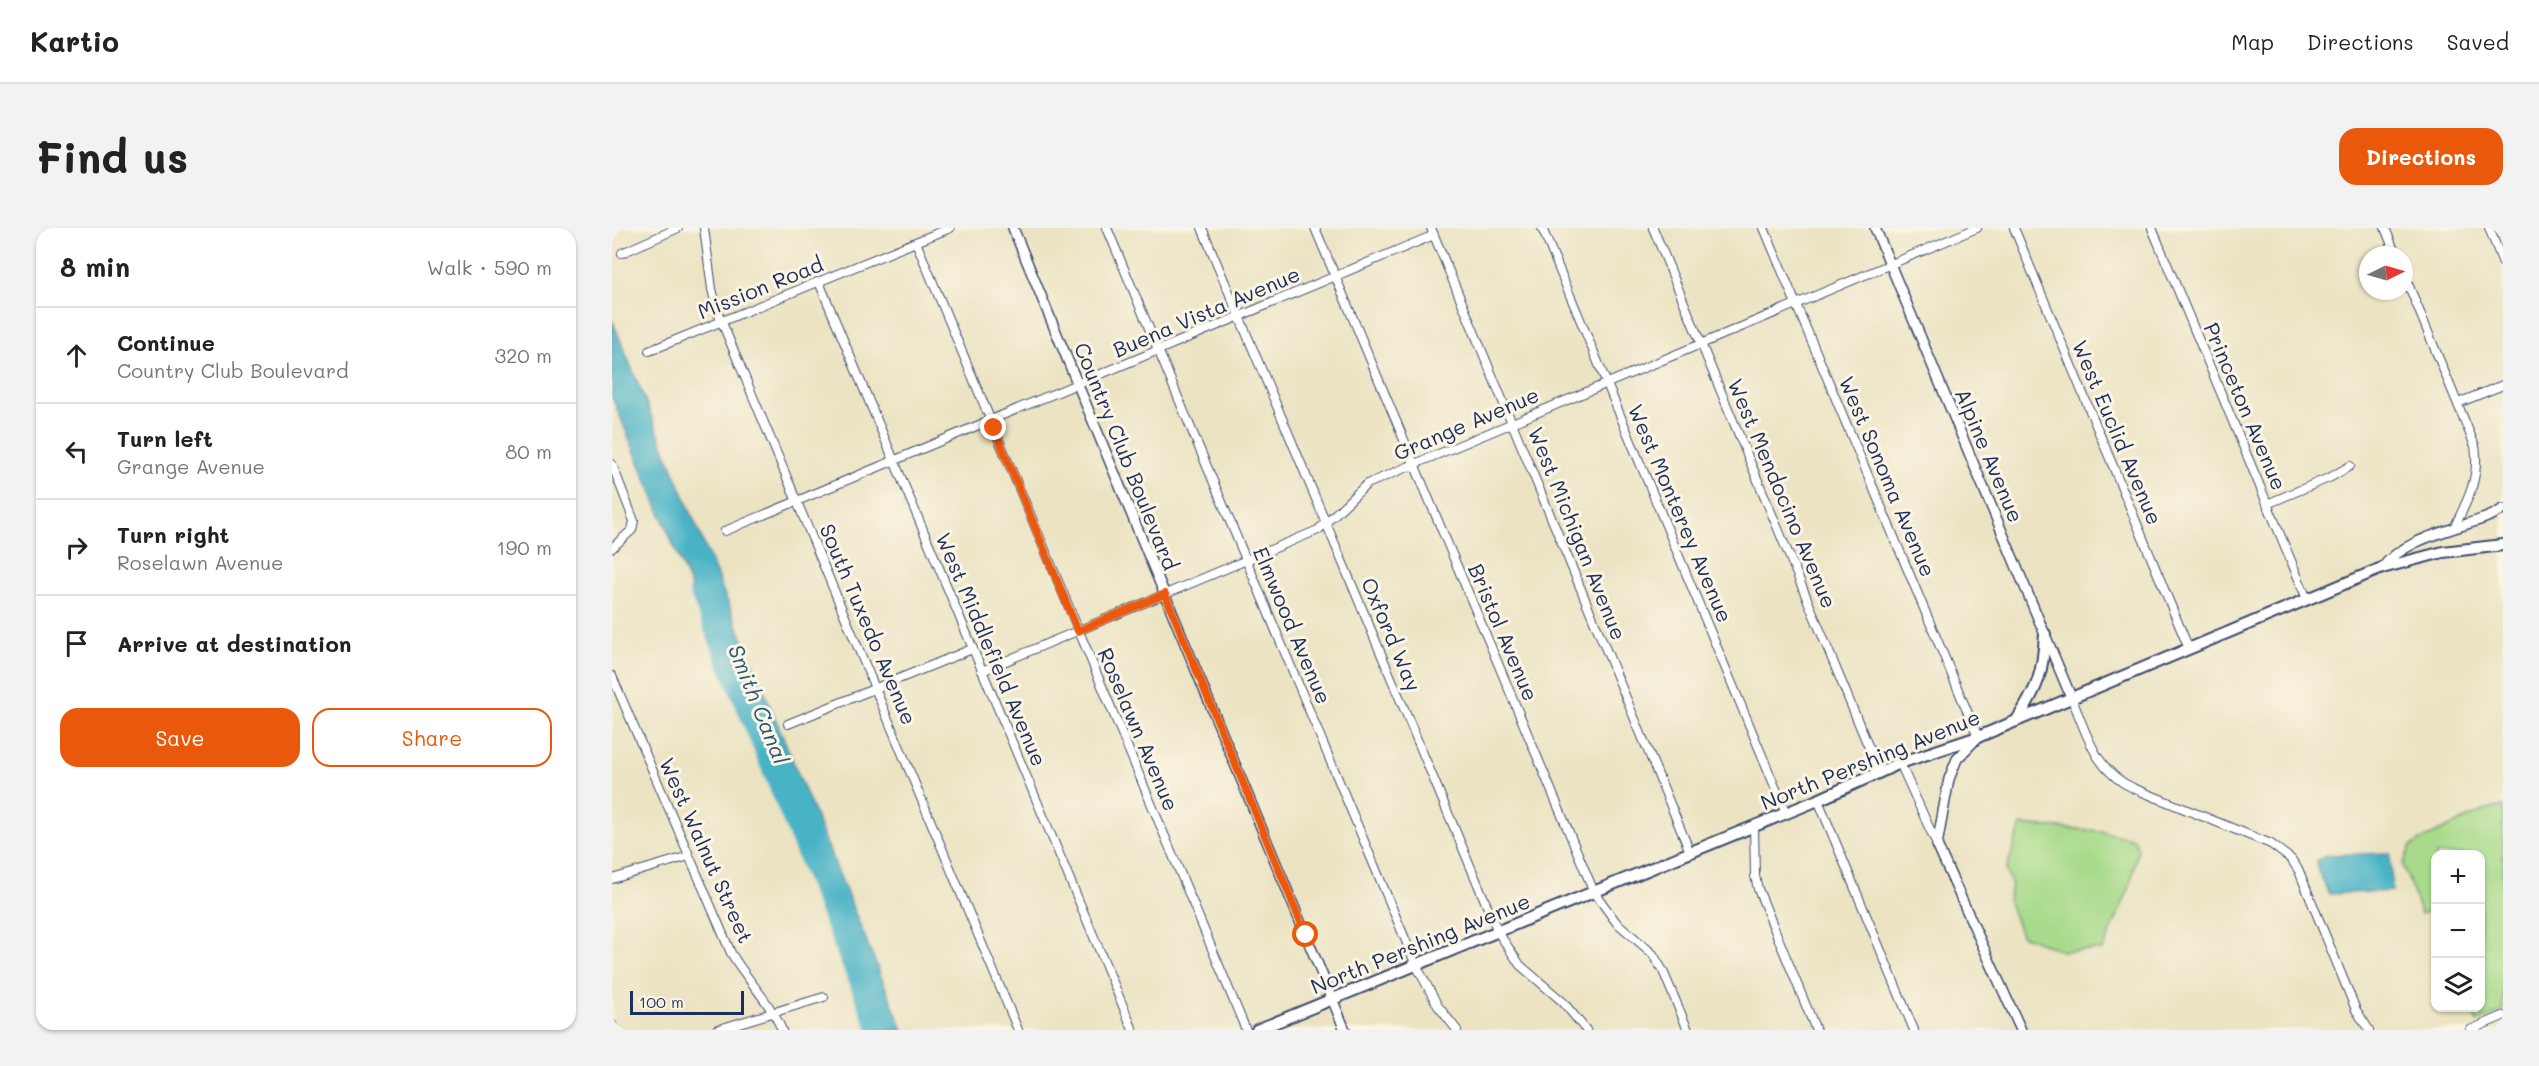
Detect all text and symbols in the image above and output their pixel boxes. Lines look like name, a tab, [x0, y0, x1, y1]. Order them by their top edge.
text: Kartio	[30, 23, 119, 59]
text: Map	[2231, 28, 2274, 55]
text: Directions	[2307, 28, 2414, 55]
text: Saved	[2447, 28, 2509, 55]
button: Directions	[2339, 128, 2503, 185]
text: Find us	[36, 129, 188, 184]
north arrow	[2359, 246, 2413, 300]
text: 8 min	[60, 250, 130, 284]
street label: Mission Road	[693, 250, 827, 324]
text: Walk · 590 m	[427, 254, 552, 280]
street label: Buena Vista Avenue	[1108, 259, 1304, 363]
street label: Princeton Avenue	[2199, 318, 2293, 494]
text: Continue	[117, 328, 215, 357]
street label: West Euclid Avenue	[2067, 336, 2169, 528]
street label: Country Club Boulevard	[1069, 338, 1185, 574]
icon: ahead	[60, 339, 93, 372]
text: 320 m	[494, 342, 552, 368]
text: Country Club Boulevard	[117, 357, 349, 383]
street label: West Sonoma Avenue	[1834, 372, 1942, 580]
street label: West Mendocino Avenue	[1722, 374, 1844, 612]
street label: Grange Avenue	[1389, 380, 1543, 466]
street label: Alpine Avenue	[1950, 384, 2030, 526]
street label: West Monterey Avenue	[1623, 400, 1739, 626]
route end	[980, 414, 1006, 440]
street label: West Michigan Avenue	[1523, 422, 1633, 644]
text: Turn left	[117, 424, 213, 453]
icon: left	[60, 435, 93, 468]
text: 80 m	[505, 438, 552, 464]
text: Grange Avenue	[117, 453, 265, 479]
street label: South Tuxedo Avenue	[814, 519, 924, 729]
text: Turn right	[117, 520, 229, 549]
street label: West Middlefield Avenue	[930, 528, 1054, 770]
icon: right	[60, 531, 93, 564]
text: 190 m	[497, 534, 552, 560]
street label: Elmwood Avenue	[1248, 542, 1338, 708]
text: Roselawn Avenue	[117, 549, 283, 575]
street label: Bristol Avenue	[1463, 559, 1545, 705]
street label: Oxford Way	[1356, 573, 1428, 695]
icon: arrive	[60, 627, 93, 660]
text: Arrive at destination	[117, 629, 352, 658]
water label: Smith Canal	[722, 640, 796, 769]
street label: Roselawn Avenue	[1092, 643, 1186, 815]
street label: North Pershing Avenue	[1756, 703, 1984, 815]
button: Save	[60, 708, 300, 767]
button: Share	[312, 708, 552, 767]
street label: West Walnut Street	[654, 753, 760, 947]
map controls	[2431, 850, 2485, 1012]
button: +	[2431, 850, 2485, 904]
street label: North Pershing Avenue	[1306, 887, 1534, 999]
button: −	[2431, 904, 2485, 958]
route start	[1292, 921, 1318, 947]
button: layers	[2431, 958, 2485, 1012]
scale bar	[630, 988, 744, 1016]
text: 100 m	[639, 991, 684, 1012]

